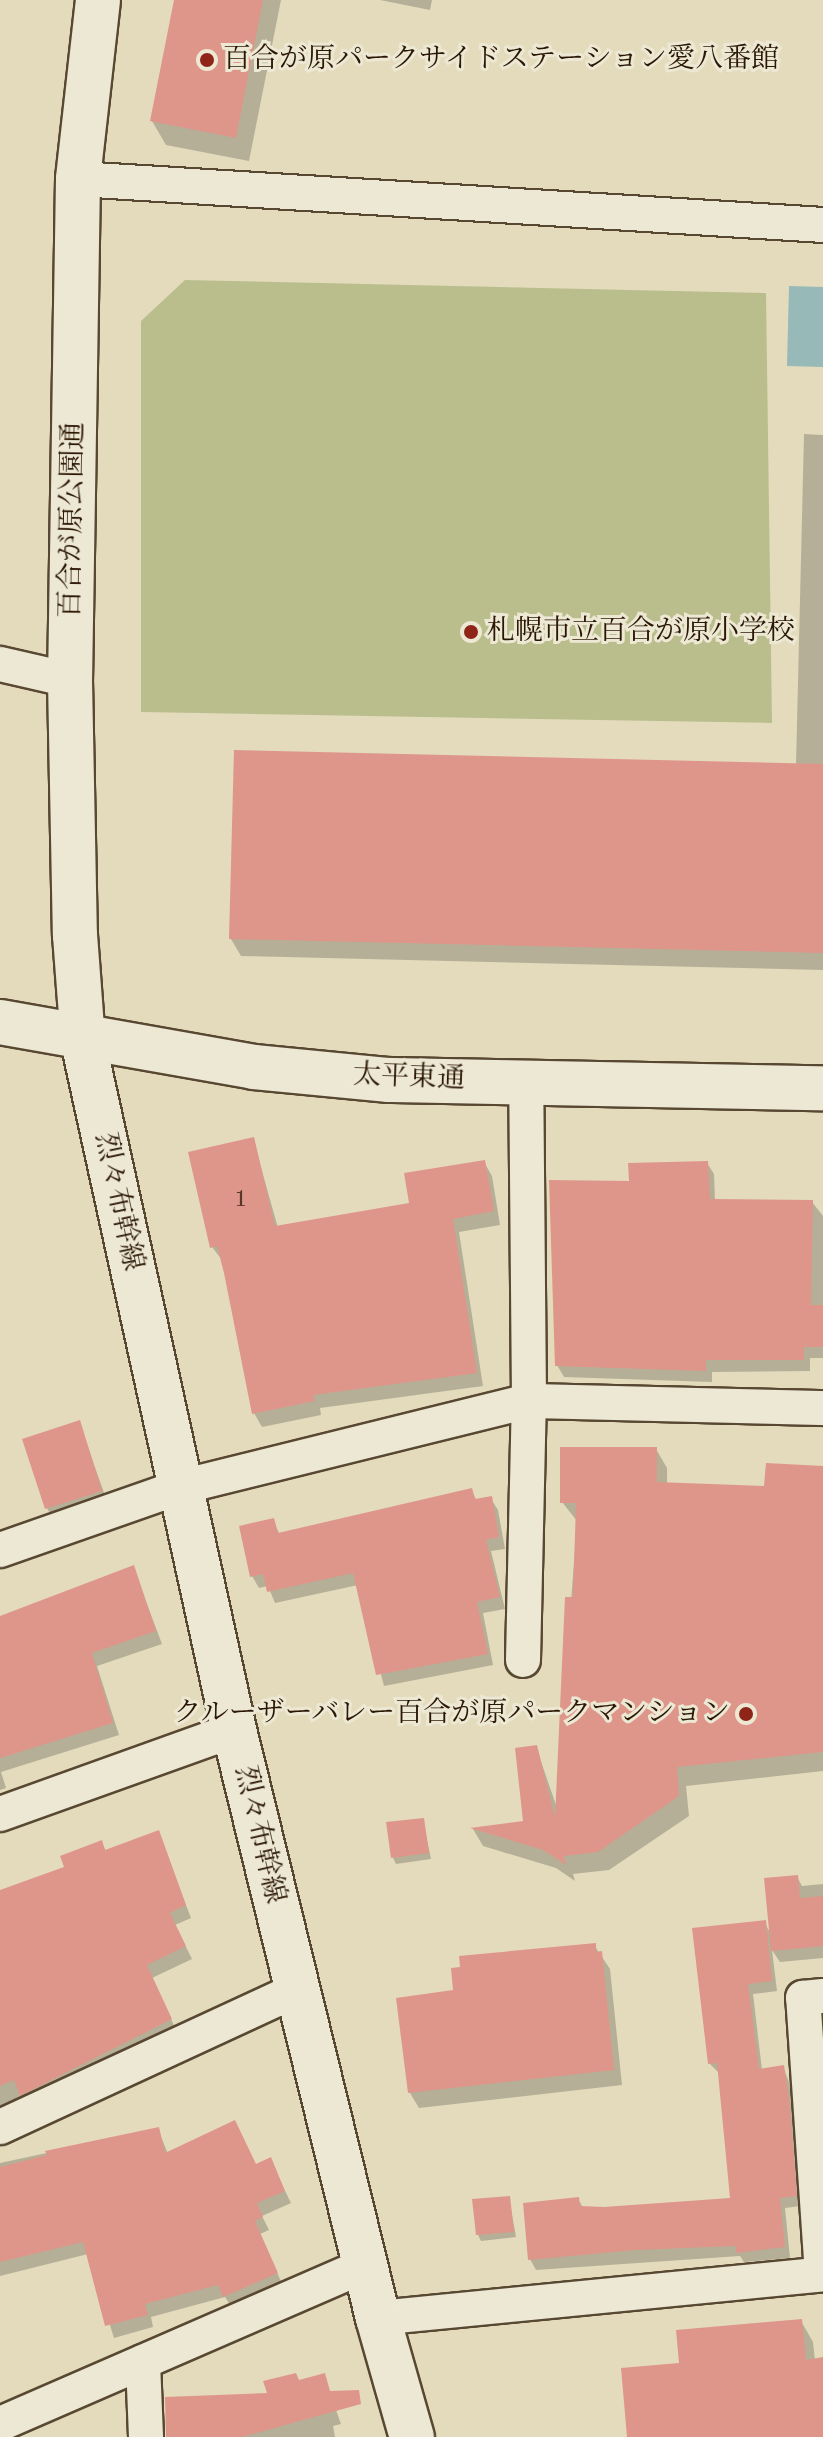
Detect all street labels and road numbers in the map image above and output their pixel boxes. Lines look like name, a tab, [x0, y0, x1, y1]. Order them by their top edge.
street label: 百合が原公園通	[54, 422, 92, 618]
street label: 太平東通	[352, 1059, 466, 1097]
street label: 烈々布幹線	[87, 1130, 149, 1274]
street label: 烈々布幹線	[227, 1763, 291, 1907]

